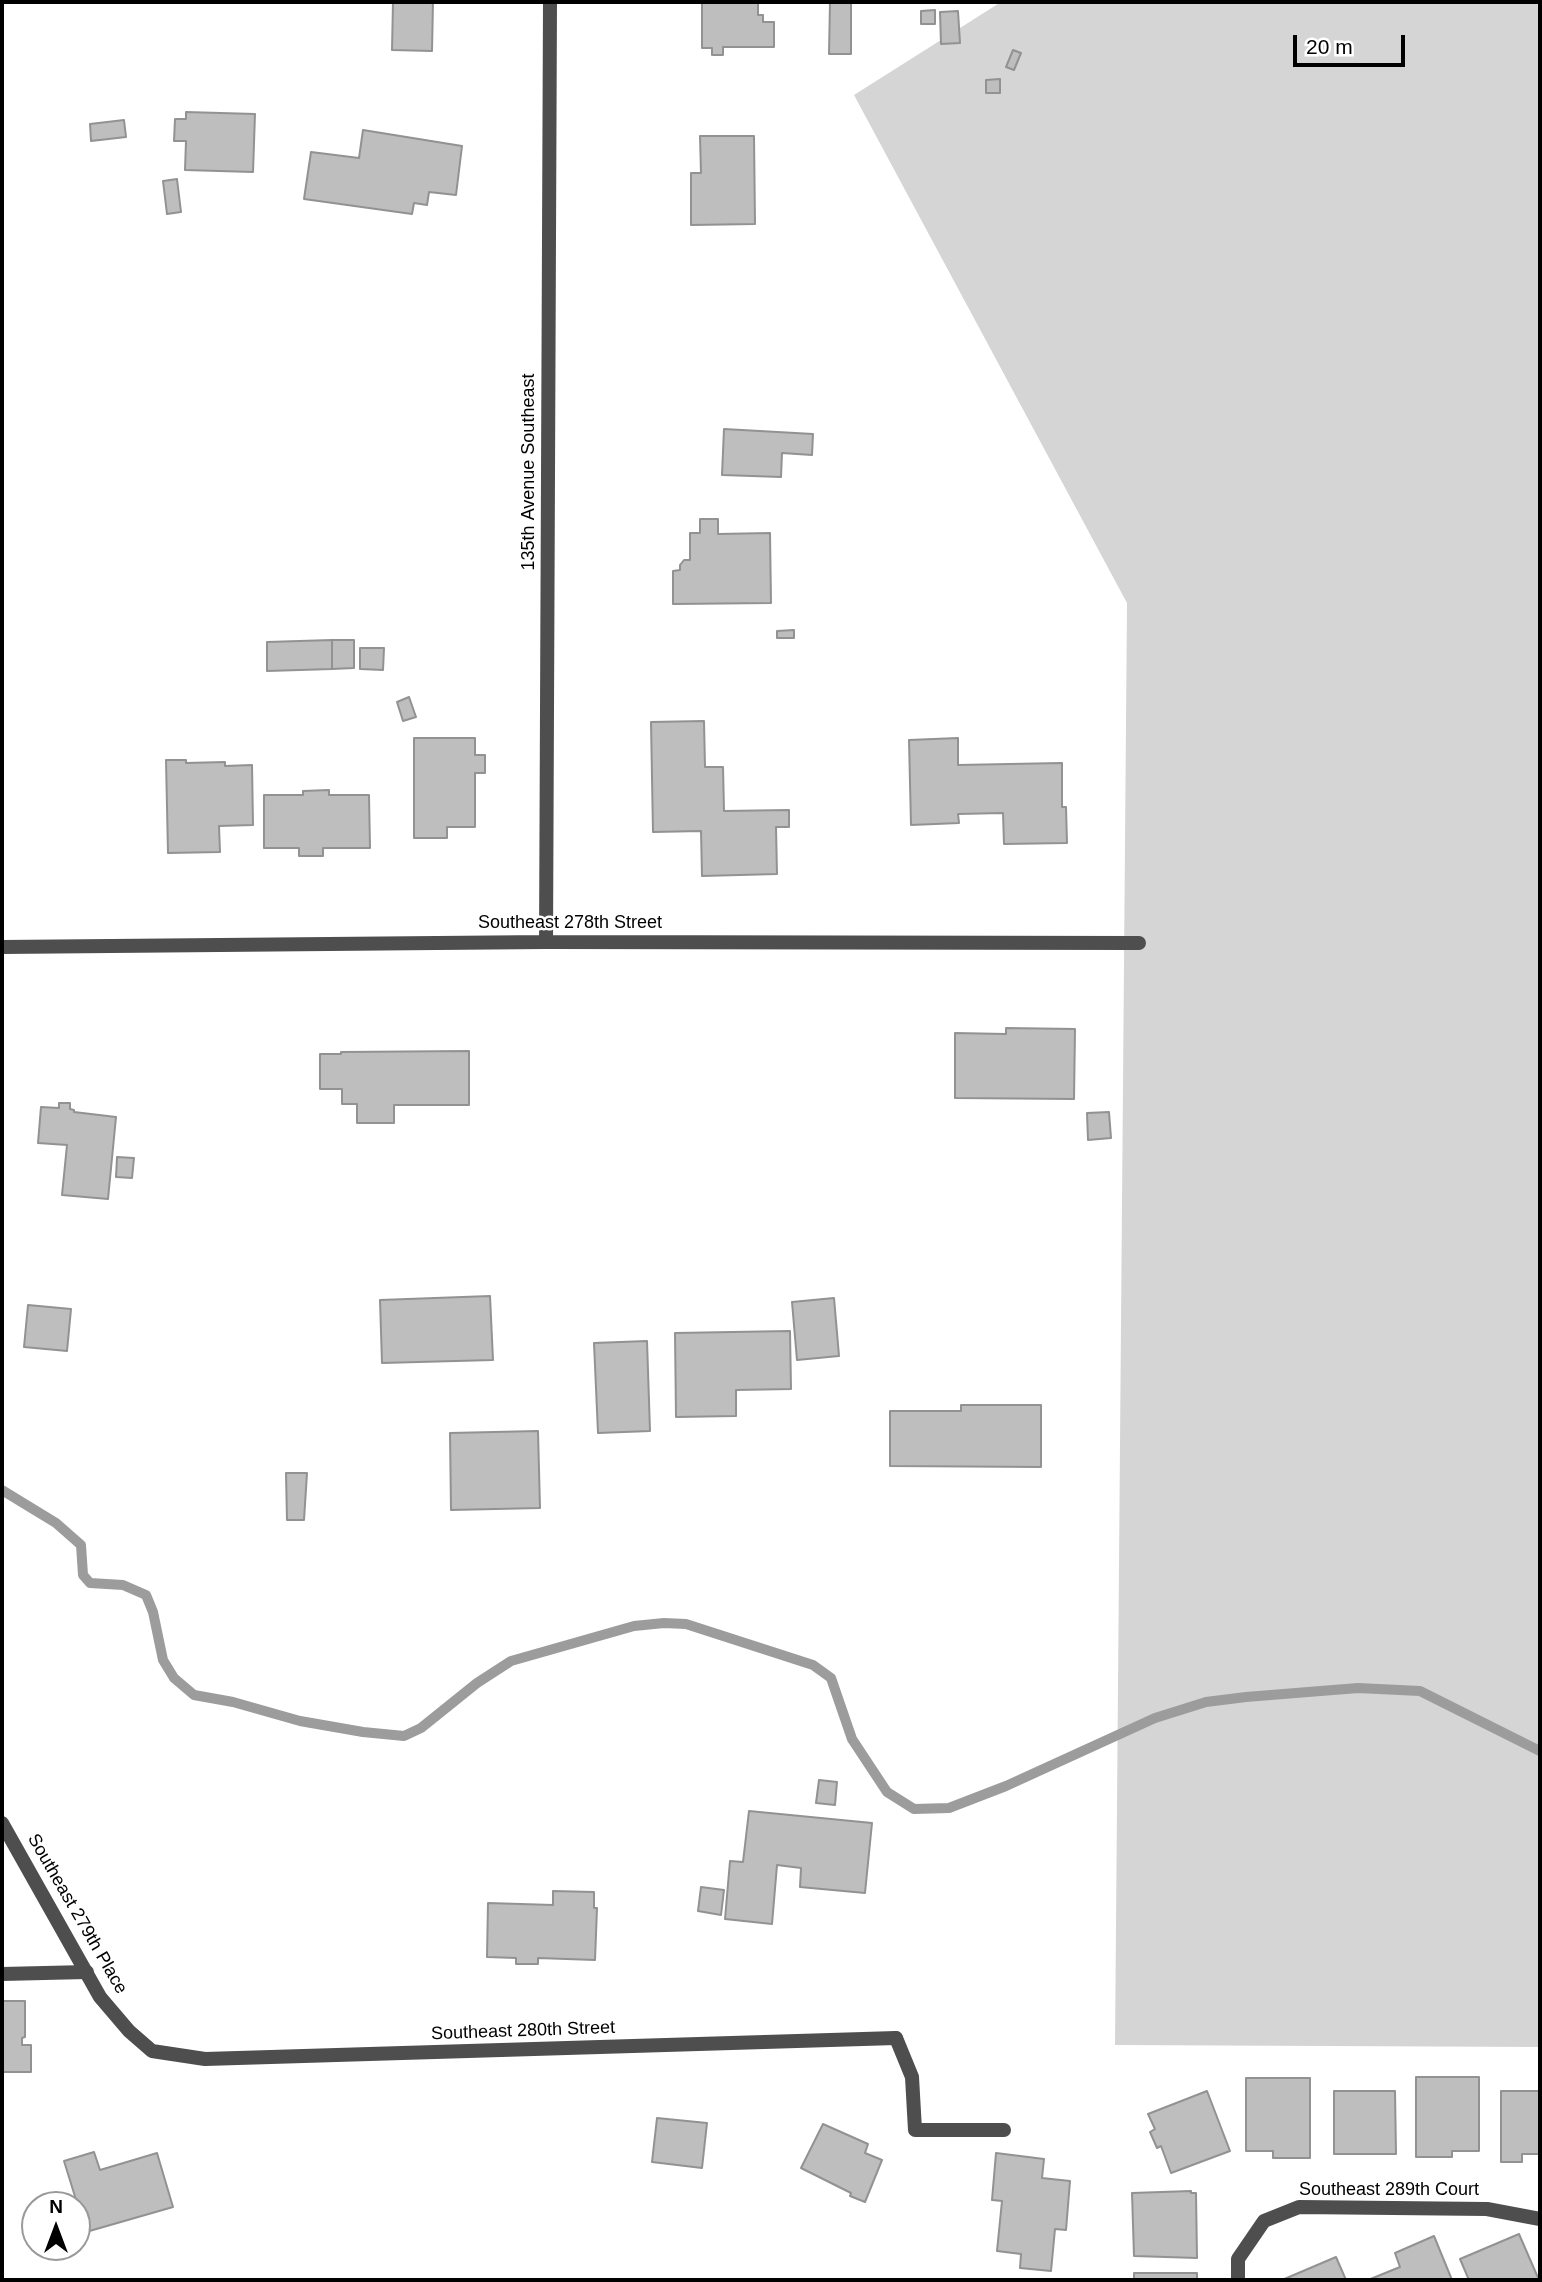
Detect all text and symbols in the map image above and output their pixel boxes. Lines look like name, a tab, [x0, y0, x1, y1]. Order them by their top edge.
scale bar	[1297, 21, 1409, 65]
text: 20 m	[1306, 35, 1353, 58]
street label: 135th Avenue Southeast	[518, 374, 540, 570]
street label: Southeast 278th Street	[478, 912, 662, 934]
street label: Southeast 279th Place	[22, 1830, 132, 1998]
street label: Southeast 280th Street	[431, 2017, 615, 2045]
street label: Southeast 289th Court	[1299, 2179, 1479, 2201]
north arrow	[21, 2191, 91, 2261]
text: N	[49, 2196, 63, 2217]

